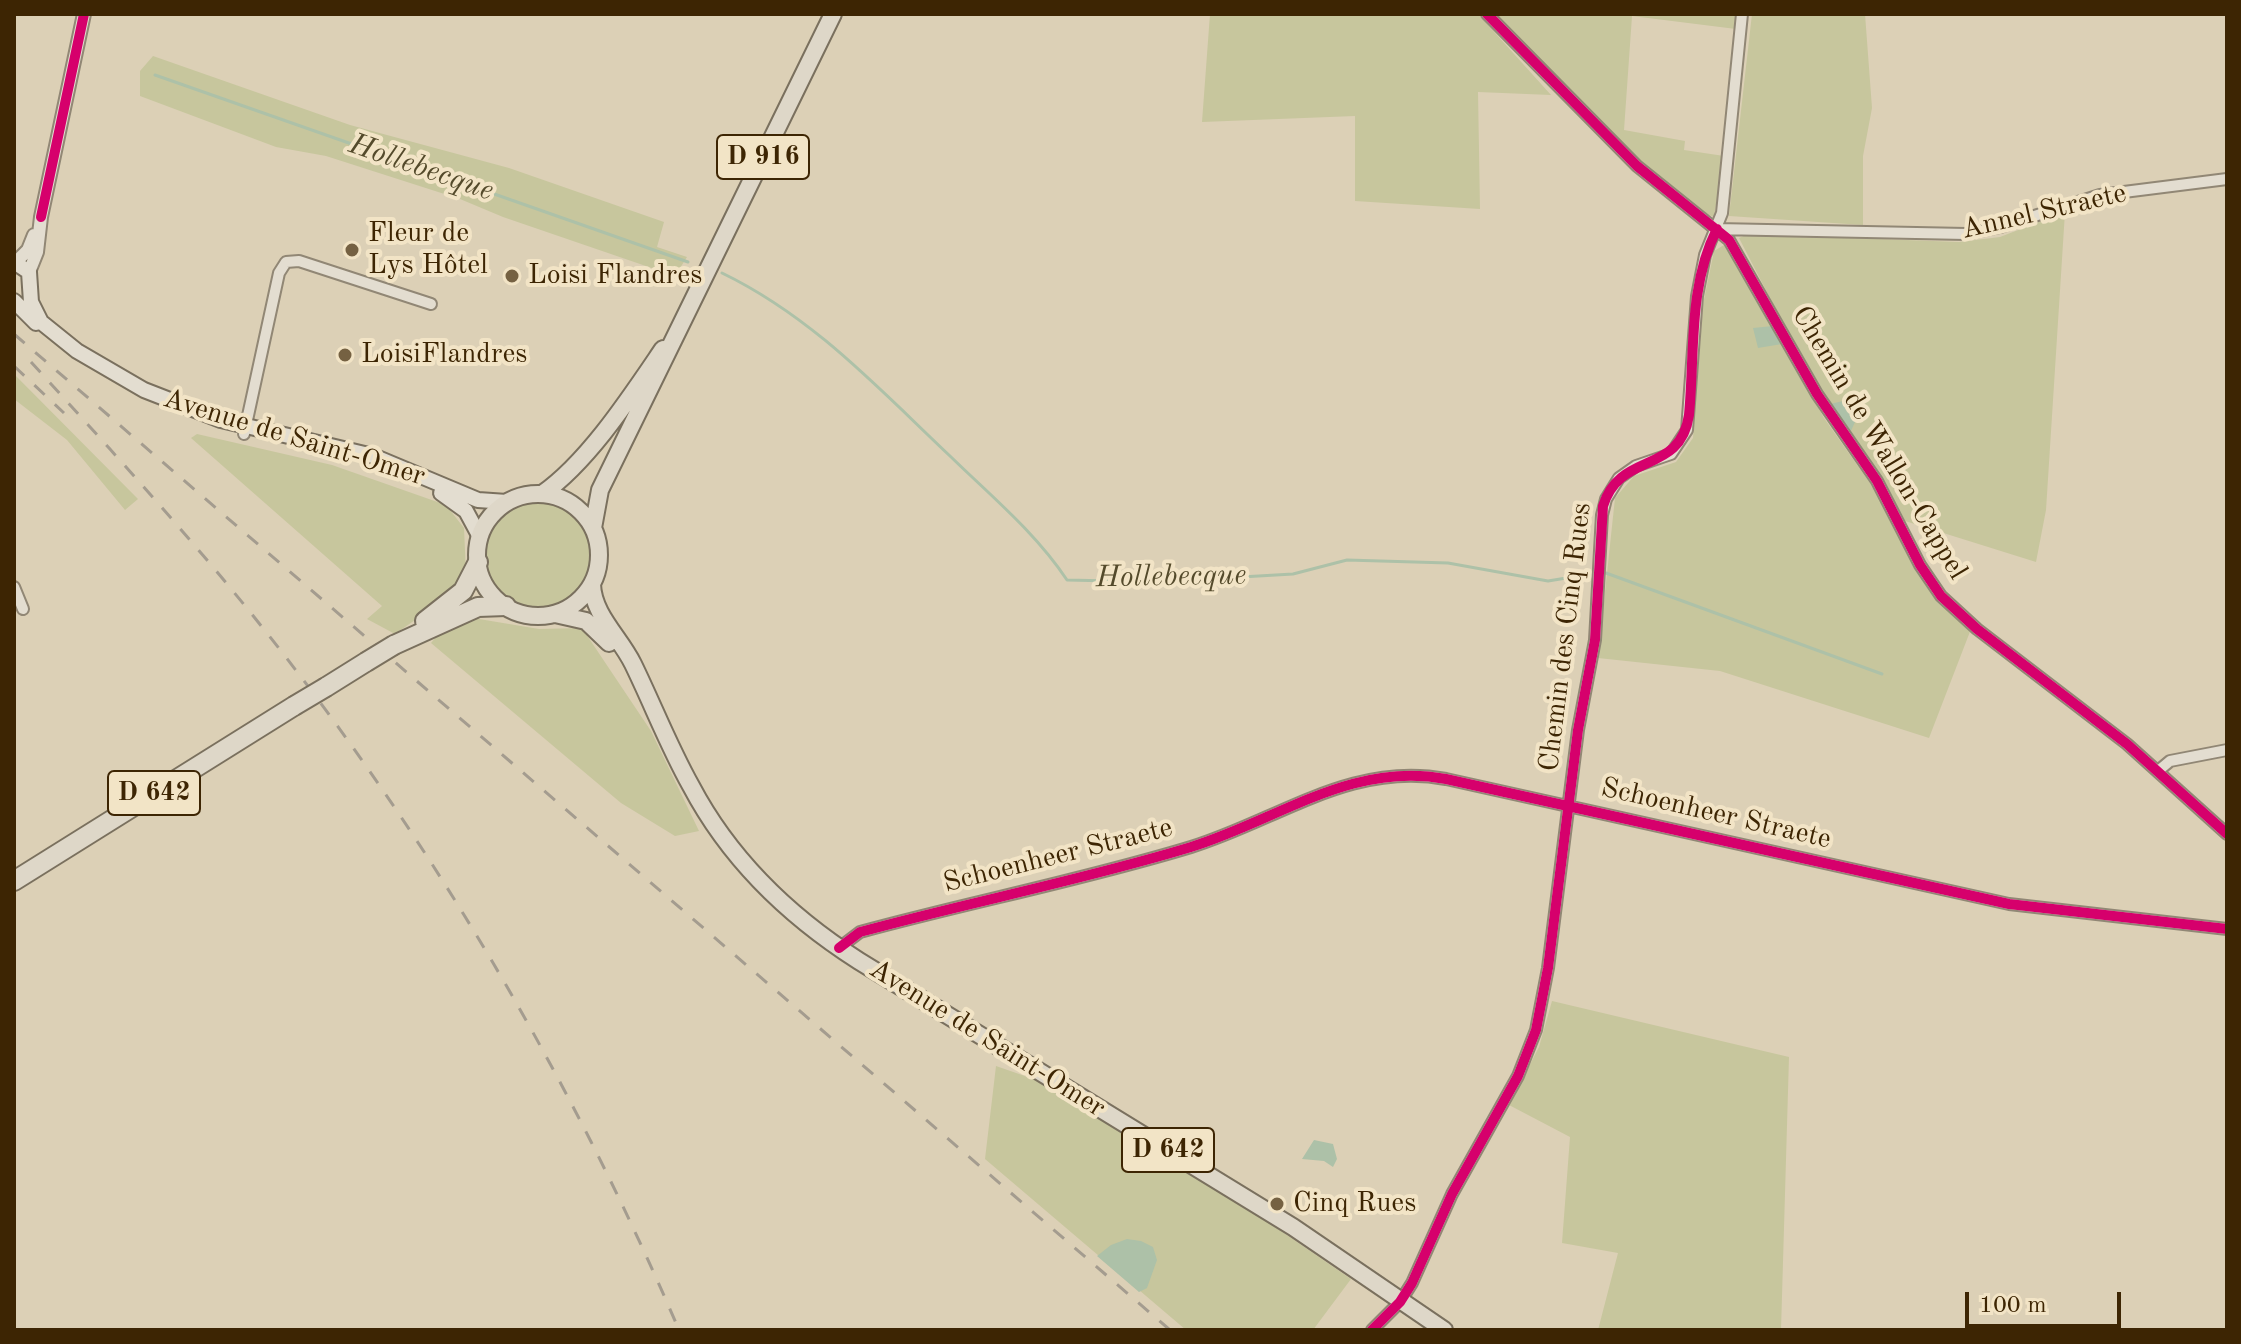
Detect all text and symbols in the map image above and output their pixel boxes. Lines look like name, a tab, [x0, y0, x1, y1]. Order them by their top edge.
water label: Hollebecque	[344, 126, 498, 210]
road number: D 916	[717, 135, 809, 179]
street label: Annel Straete	[1958, 177, 2130, 247]
place label: Fleur de Lys Hôtel	[368, 217, 488, 283]
marker: Fleur de Lys Hôtel	[343, 241, 361, 259]
place label: Loisi Flandres	[528, 259, 702, 293]
marker: Loisi Flandres	[503, 267, 521, 285]
street label: Chemin de Wallon-Cappel	[1784, 300, 1974, 586]
place label: LoisiFlandres	[361, 338, 527, 372]
marker: LoisiFlandres	[336, 346, 354, 364]
street label: Avenue de Saint-Omer	[159, 382, 429, 494]
street label: Chemin des Cinq Rues	[1533, 501, 1599, 773]
water label: Hollebecque	[1095, 558, 1247, 596]
road number: D 642	[108, 771, 200, 815]
street label: Schoenheer Straete	[1598, 771, 1834, 857]
street label: Schoenheer Straete	[940, 811, 1176, 901]
street label: Avenue de Saint-Omer	[863, 953, 1111, 1125]
road number: D 642	[1122, 1128, 1214, 1172]
place label: Cinq Rues	[1293, 1187, 1416, 1221]
marker: Cinq Rues	[1268, 1195, 1286, 1213]
scale bar	[1969, 1276, 2125, 1326]
text: 100 m	[1979, 1294, 2047, 1318]

